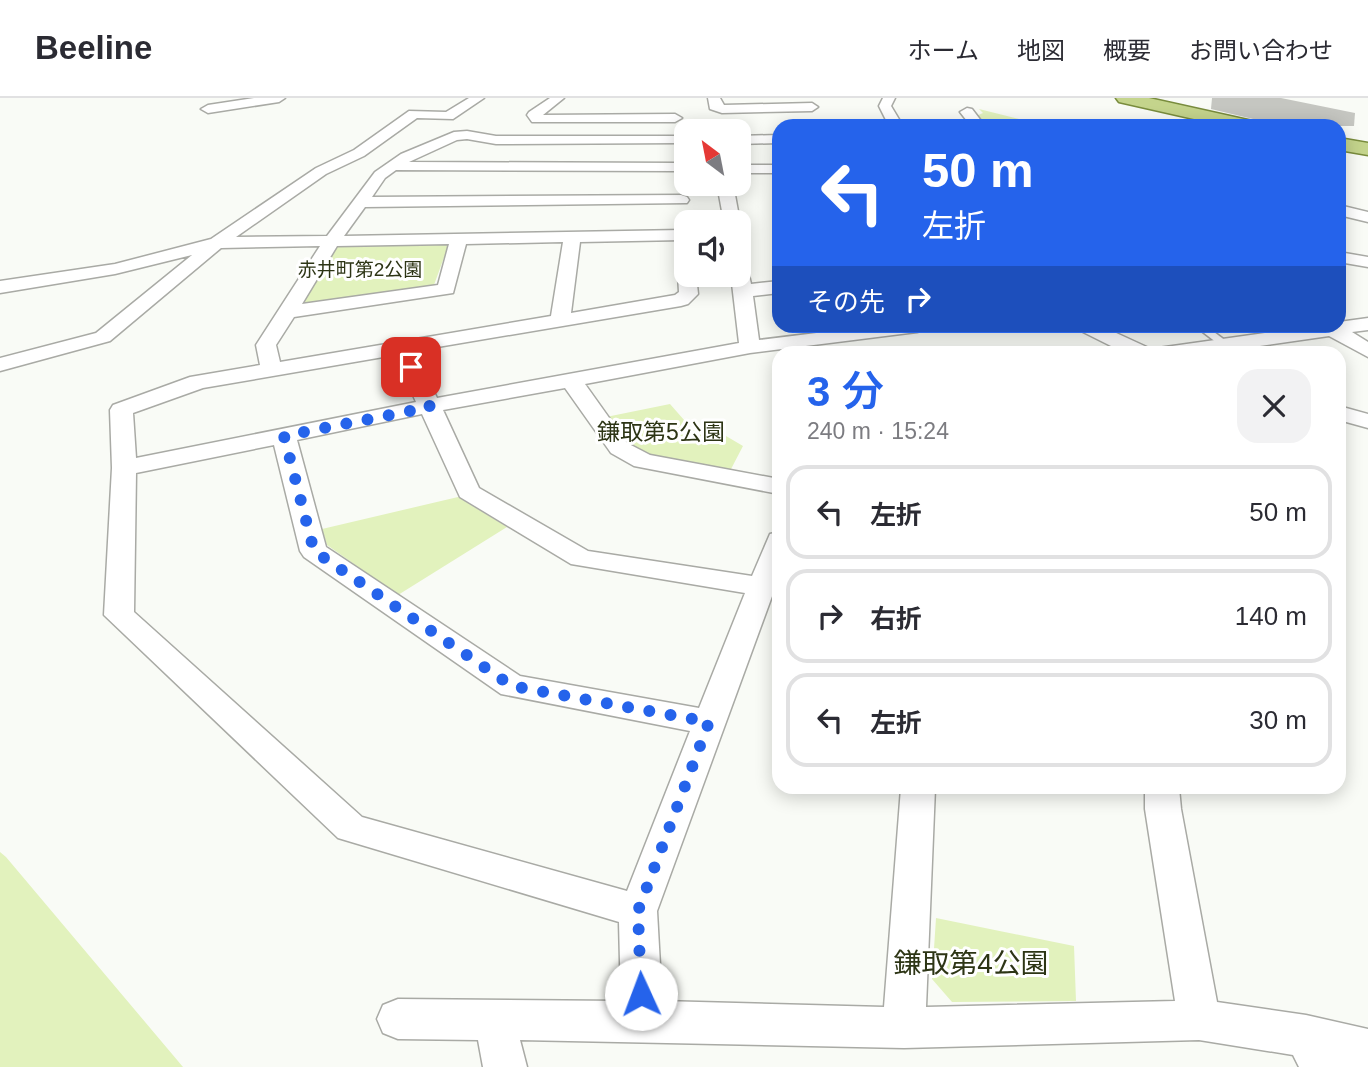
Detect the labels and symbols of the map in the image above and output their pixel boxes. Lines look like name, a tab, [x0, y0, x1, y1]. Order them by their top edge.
north arrow	[674, 119, 751, 196]
park label: 赤井町第2公園	[298, 259, 422, 280]
pin	[381, 337, 441, 397]
park label: 鎌取第5公園	[597, 419, 725, 445]
park label: 鎌取第4公園	[893, 948, 1049, 979]
position arrow	[604, 957, 678, 1031]

